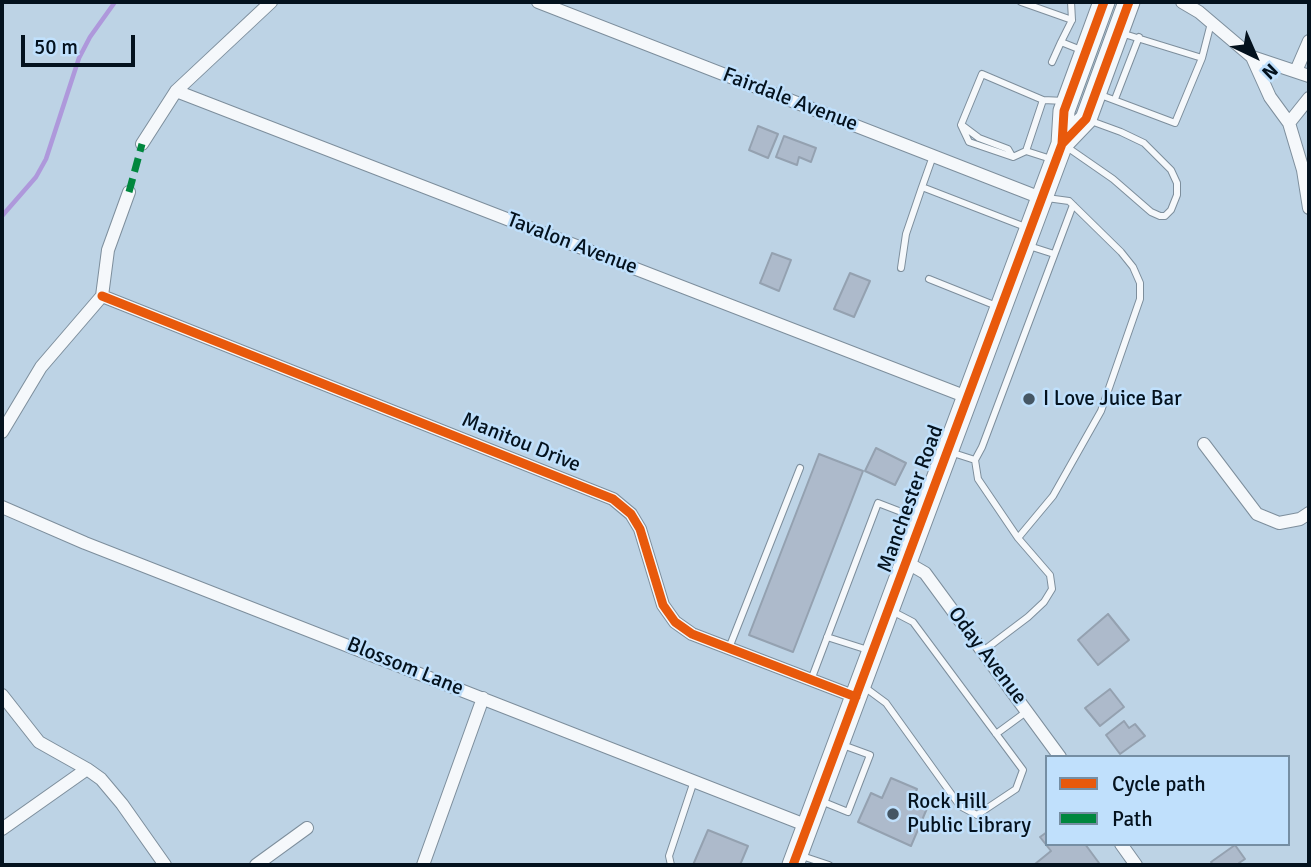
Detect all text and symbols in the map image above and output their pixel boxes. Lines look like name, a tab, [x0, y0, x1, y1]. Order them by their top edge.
scale bar	[24, 21, 138, 65]
north arrow	[1220, 21, 1290, 91]
text: 50 m	[34, 34, 78, 60]
text: N	[1256, 58, 1283, 84]
street label: Fairdale Avenue	[719, 63, 861, 137]
street label: Tavalon Avenue	[503, 208, 641, 280]
place label: I Love Juice Bar	[1043, 386, 1182, 412]
marker: I Love Juice Bar	[1021, 391, 1037, 407]
street label: Manitou Drive	[458, 408, 584, 478]
street label: Manchester Road	[873, 422, 949, 576]
street label: Oday Avenue	[942, 602, 1032, 710]
street label: Blossom Lane	[343, 632, 467, 702]
legend	[1045, 755, 1290, 846]
text: Cycle path	[1112, 771, 1206, 797]
place label: Rock Hill Public Library	[907, 789, 1031, 839]
marker: Rock Hill Public Library	[885, 806, 901, 822]
text: Path	[1112, 806, 1153, 832]

